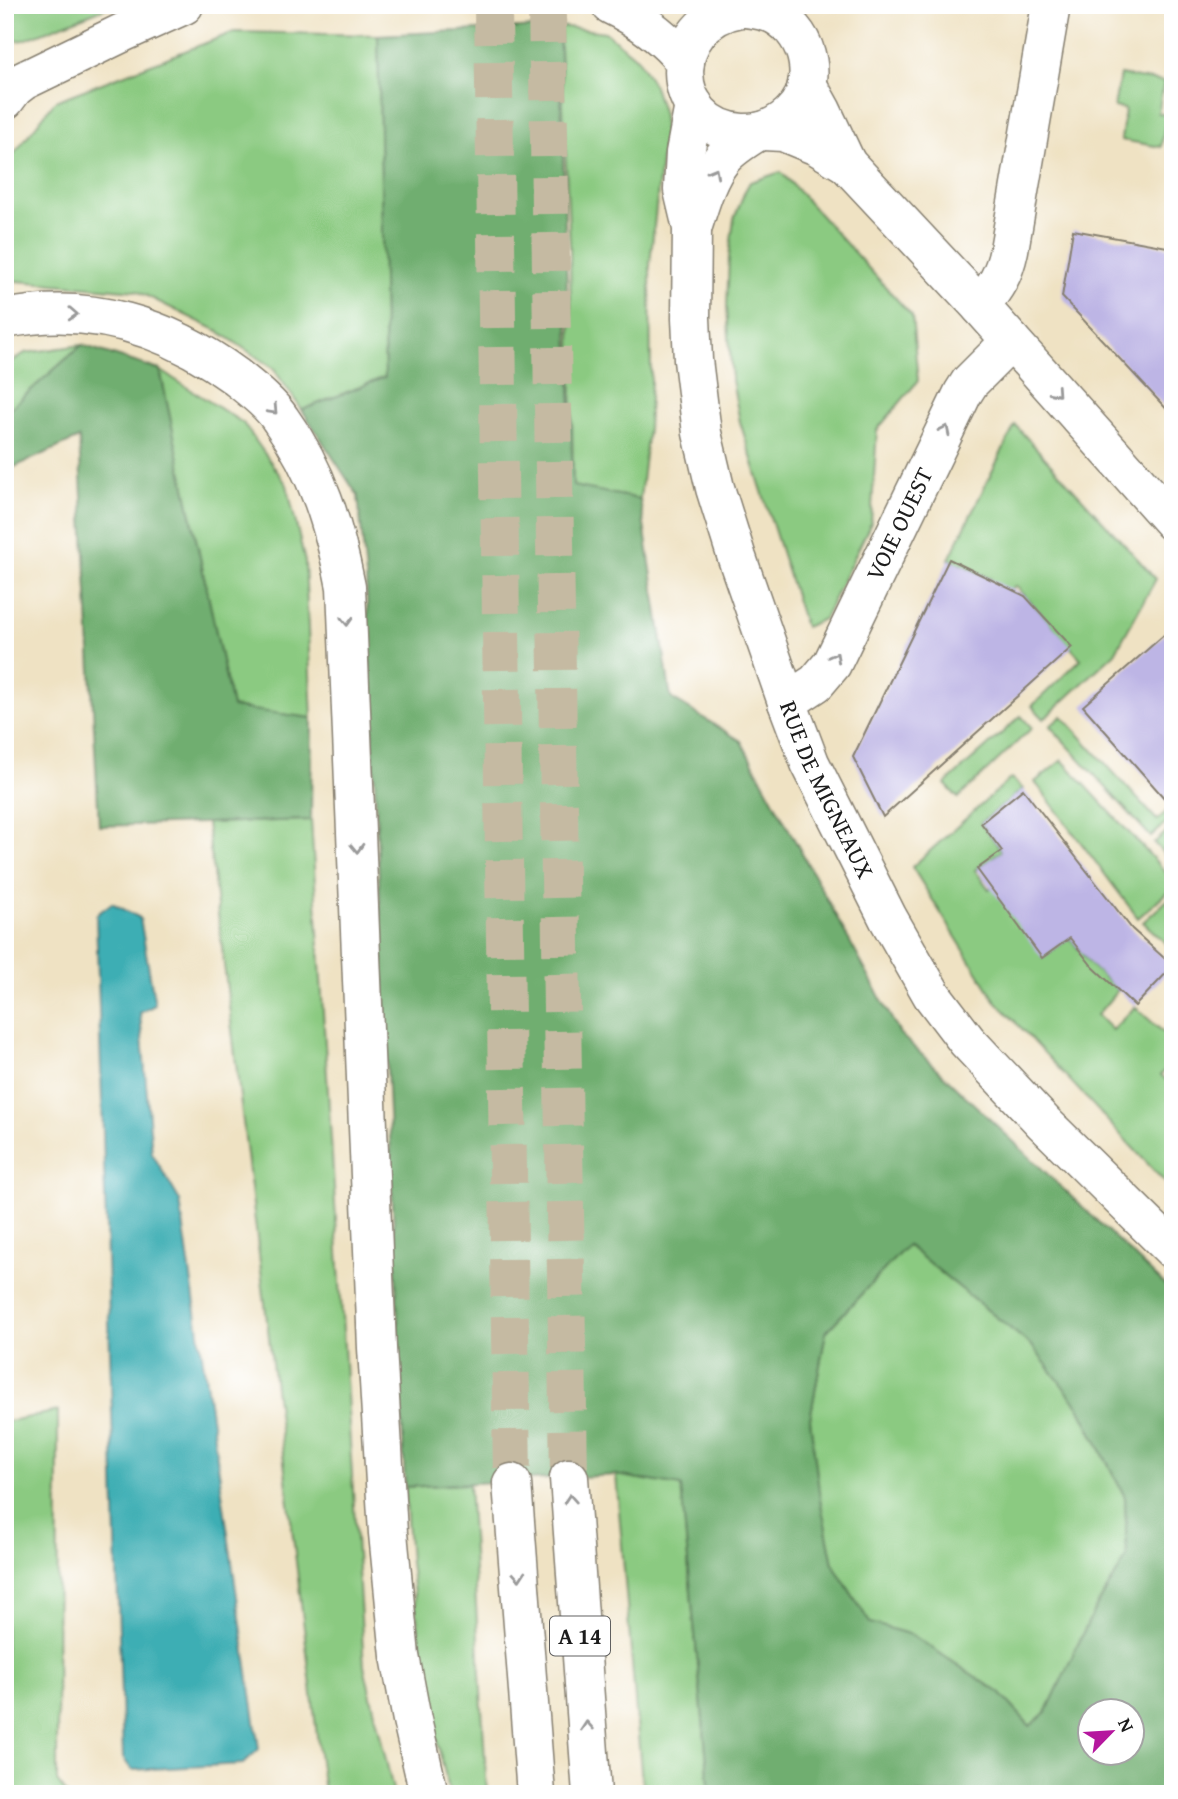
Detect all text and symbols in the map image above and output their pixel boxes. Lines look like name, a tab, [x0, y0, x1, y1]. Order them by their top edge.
one-way arrow	[706, 167, 719, 180]
one-way arrow	[68, 306, 79, 321]
one-way arrow	[1048, 384, 1060, 397]
one-way arrow	[264, 402, 277, 415]
one-way arrow	[937, 425, 951, 437]
street label: VOIE OUEST	[857, 461, 942, 586]
one-way arrow	[340, 615, 355, 626]
one-way arrow	[827, 651, 840, 664]
street label: RUE DE MIGNEAUX	[771, 696, 883, 884]
one-way arrow	[349, 843, 364, 854]
one-way arrow	[563, 1493, 578, 1504]
one-way arrow	[511, 1571, 526, 1582]
road number: A 14	[550, 1616, 610, 1656]
north arrow	[1076, 1698, 1146, 1768]
text: N	[1111, 1713, 1142, 1737]
one-way arrow	[580, 1720, 595, 1731]

